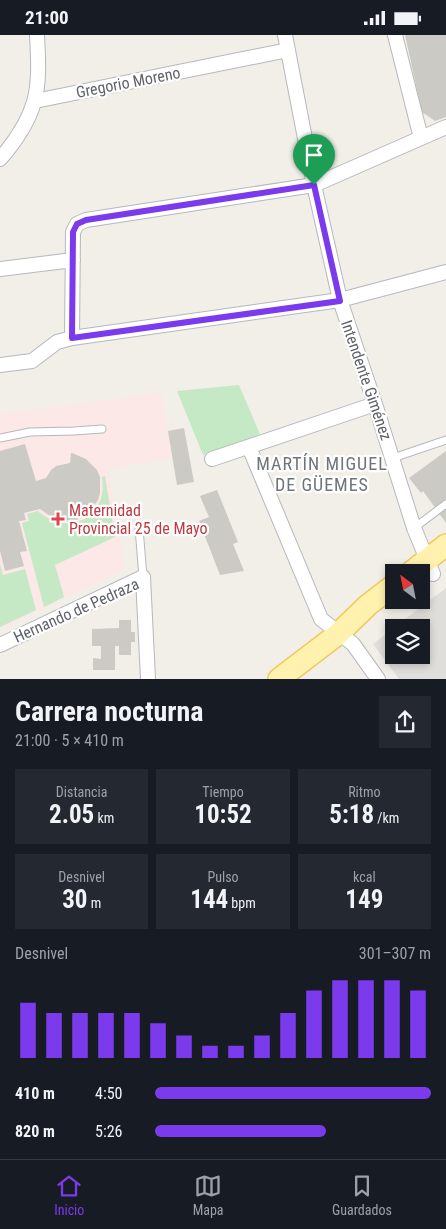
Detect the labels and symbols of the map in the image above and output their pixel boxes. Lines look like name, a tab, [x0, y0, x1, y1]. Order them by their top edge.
street label: Gregorio Moreno	[74, 63, 182, 102]
pin	[293, 134, 335, 185]
street label: Intendente Giménez	[337, 318, 396, 443]
district label: MARTÍN MIGUEL DE GÜEMES	[256, 453, 388, 495]
place label: Maternidad Provincial 25 de Mayo	[69, 501, 208, 538]
marker: Maternidad Provincial 25 de Mayo	[51, 512, 65, 526]
north arrow	[385, 564, 430, 609]
street label: Hernando de Pedraza	[11, 574, 142, 647]

